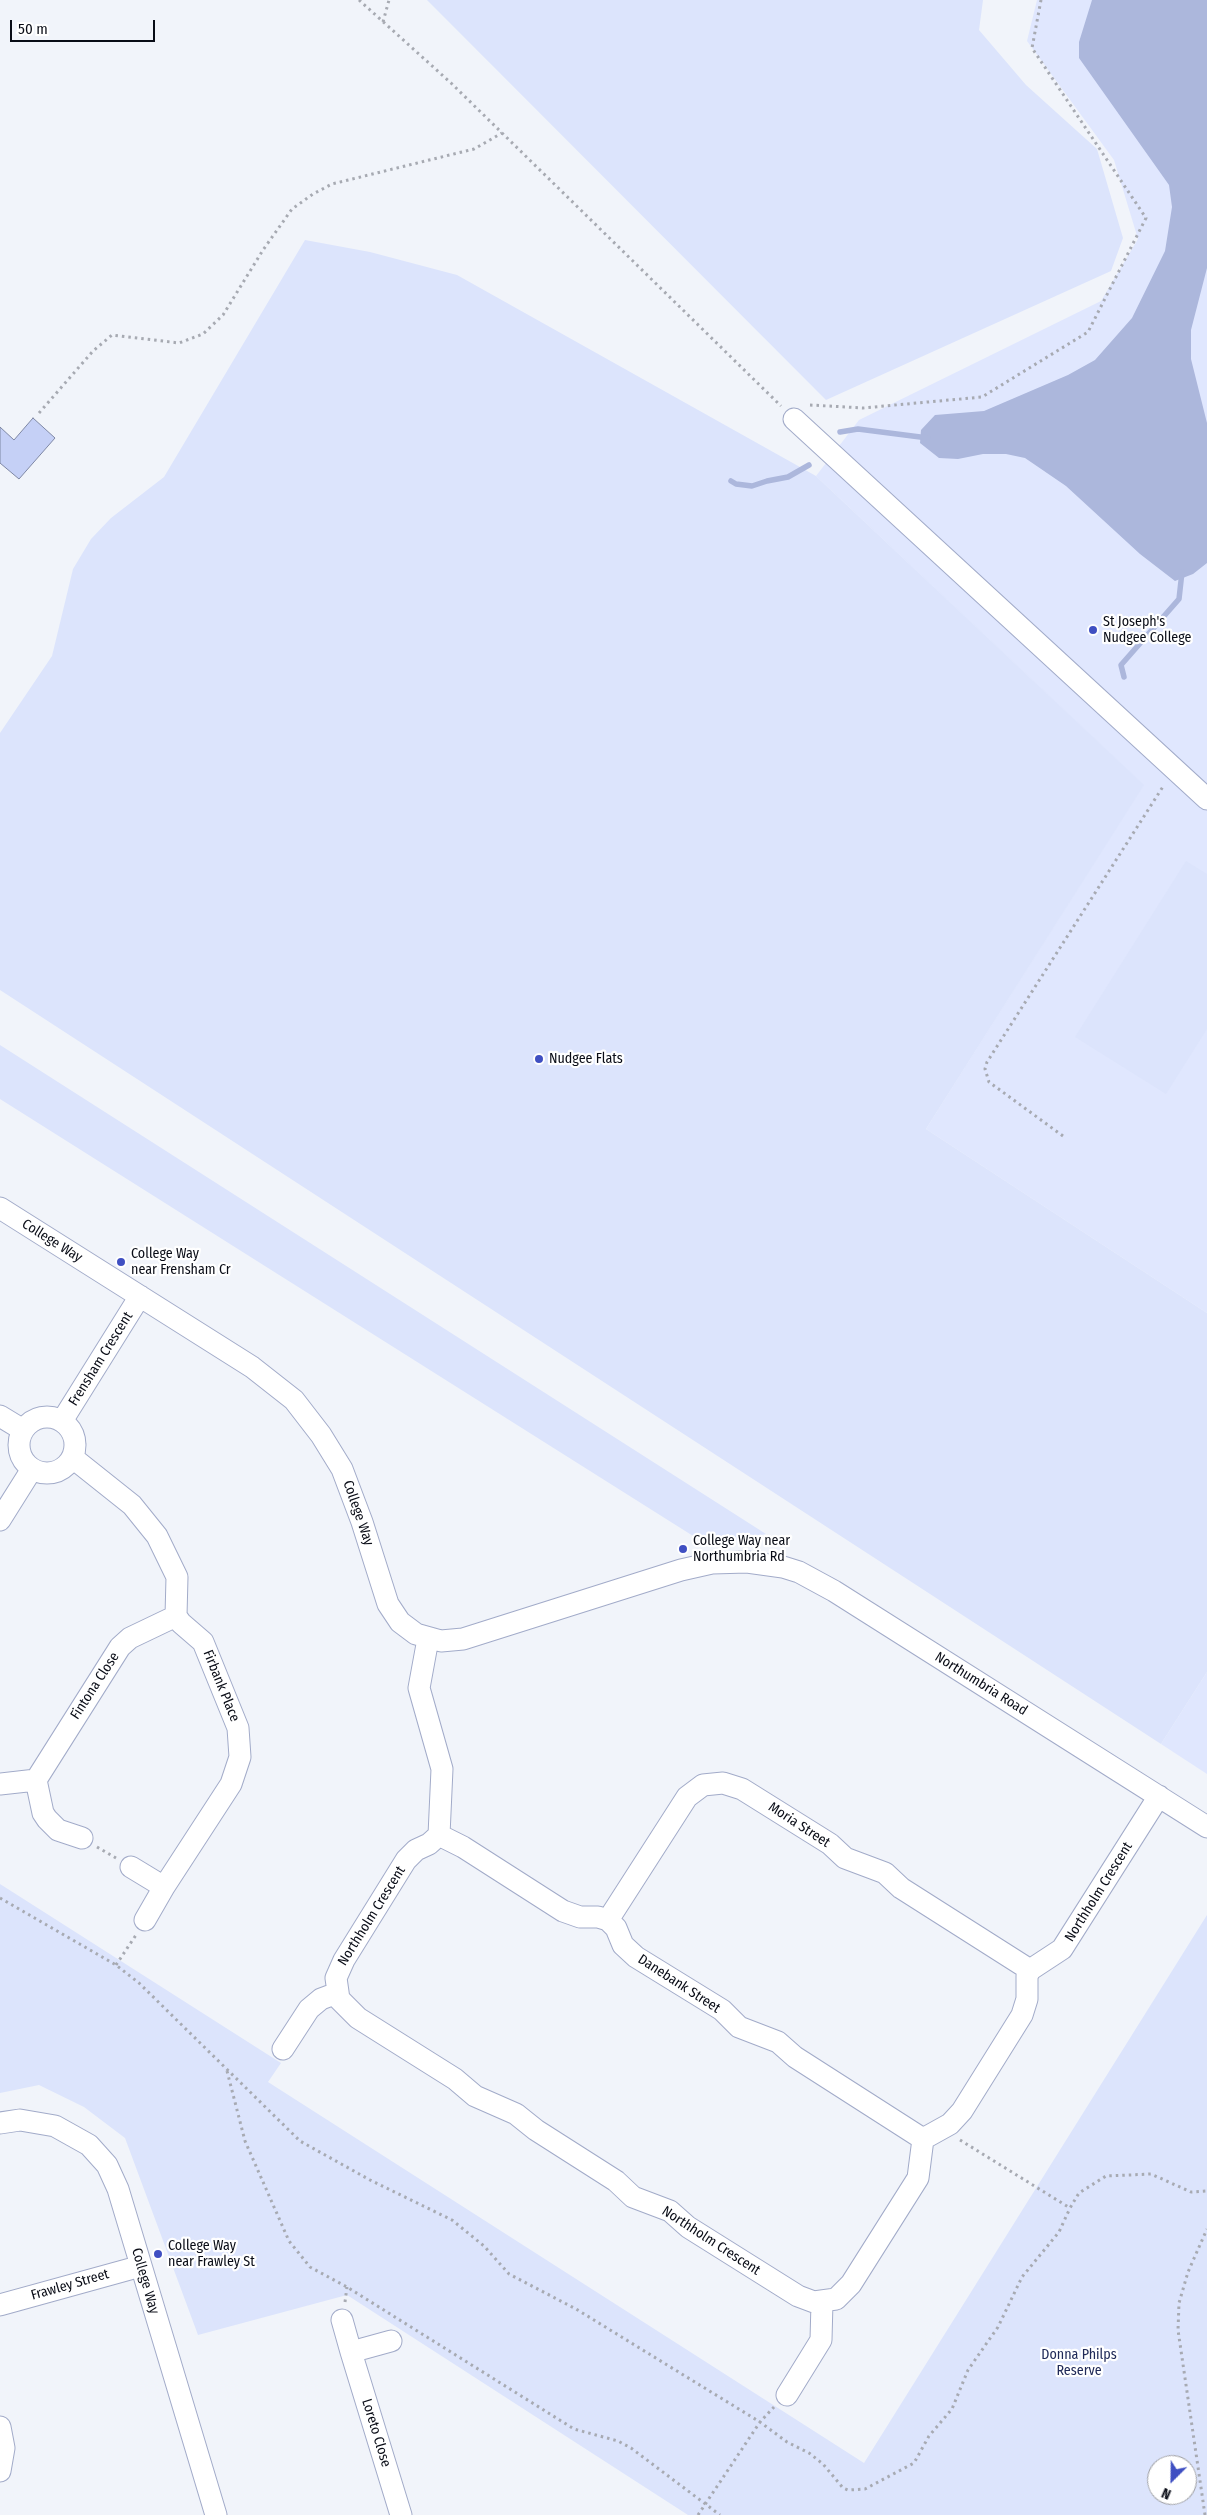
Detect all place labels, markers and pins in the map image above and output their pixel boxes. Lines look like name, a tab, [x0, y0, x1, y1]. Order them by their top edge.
place label: St Joseph's Nudgee College	[1103, 614, 1192, 646]
marker: St Joseph's Nudgee College	[1087, 624, 1099, 636]
place label: Nudgee Flats	[549, 1051, 623, 1067]
marker: Nudgee Flats	[533, 1053, 545, 1065]
place label: College Way near Frensham Cr	[131, 1246, 231, 1278]
marker: College Way near Frensham Cr	[115, 1256, 127, 1268]
place label: College Way near Northumbria Rd	[693, 1533, 790, 1565]
marker: College Way near Northumbria Rd	[677, 1543, 689, 1555]
place label: College Way near Frawley St	[168, 2238, 255, 2270]
marker: College Way near Frawley St	[152, 2248, 164, 2260]

